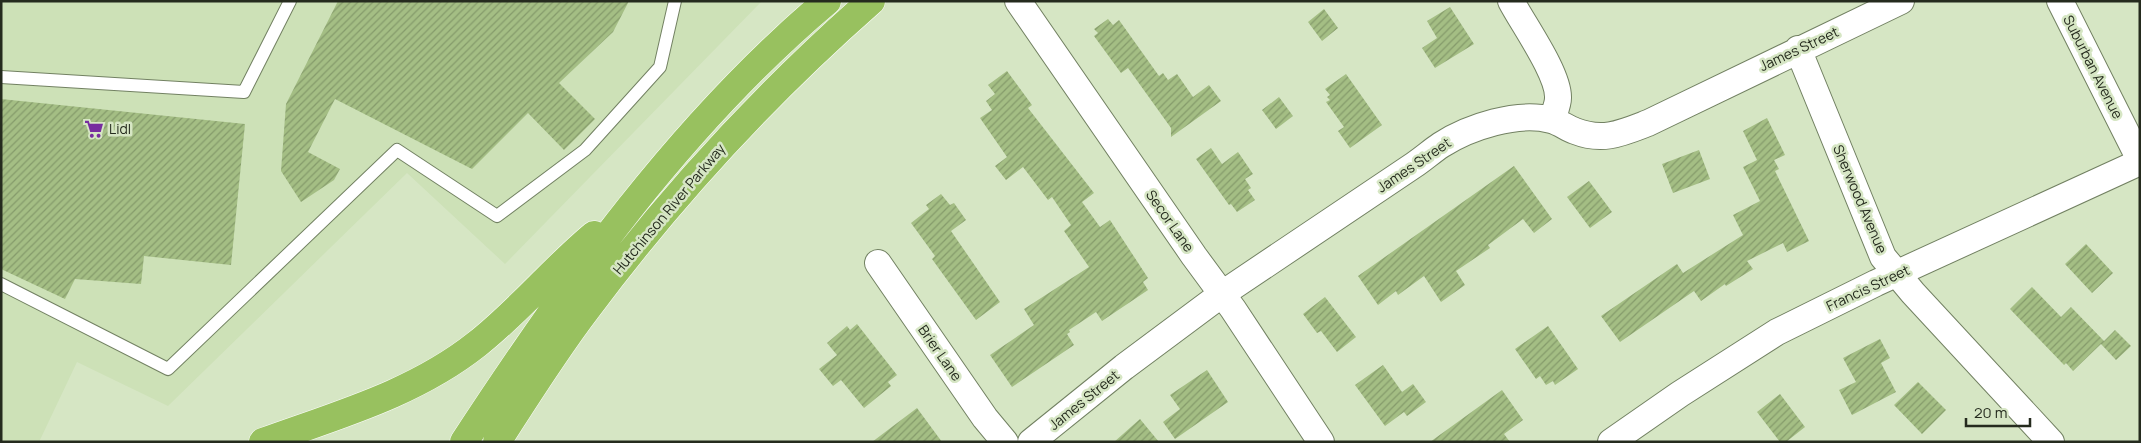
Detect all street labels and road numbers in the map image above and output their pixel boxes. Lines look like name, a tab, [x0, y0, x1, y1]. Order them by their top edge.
street label: Suburban Avenue	[2059, 12, 2128, 122]
street label: James Street	[1756, 22, 1842, 75]
street label: James Street	[1373, 133, 1455, 196]
street label: Hutchinson River Parkway	[608, 139, 729, 278]
street label: Sherwood Avenue	[1829, 142, 1892, 256]
street label: Secor Lane	[1142, 186, 1199, 256]
street label: Francis Street	[1823, 260, 1913, 315]
street label: Brier Lane	[914, 321, 967, 385]
street label: James Street	[1044, 365, 1123, 434]

